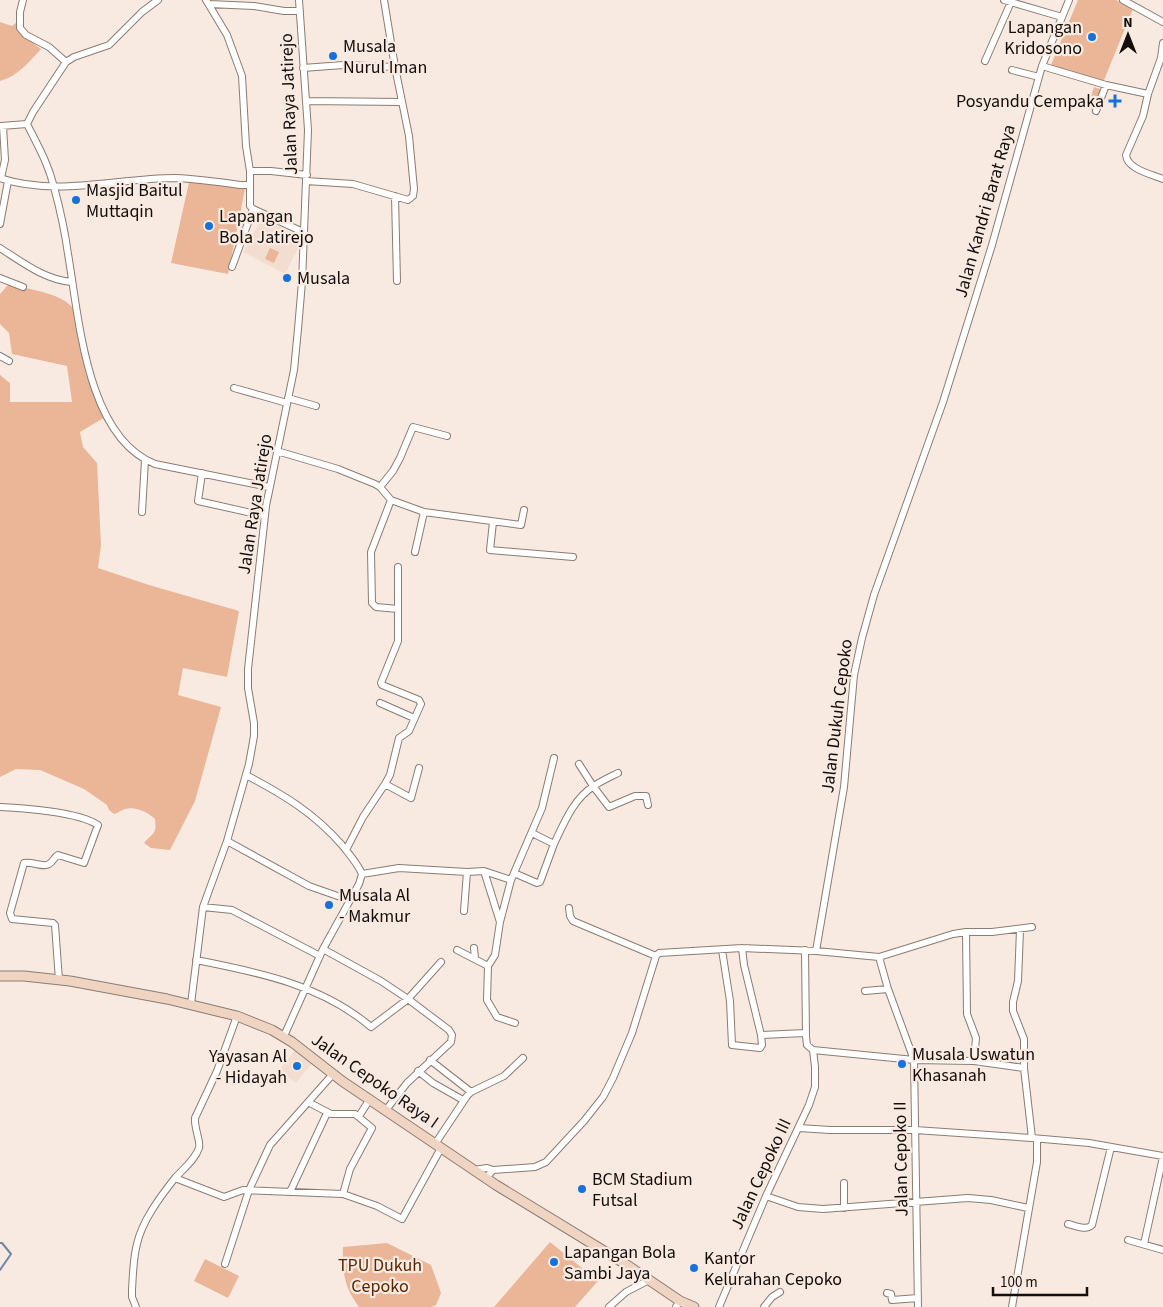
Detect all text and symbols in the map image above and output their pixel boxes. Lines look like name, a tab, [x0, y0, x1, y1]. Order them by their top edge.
north arrow	[1103, 10, 1153, 60]
text: N	[1123, 13, 1133, 33]
place label: Lapangan Kridosono	[1004, 15, 1082, 61]
marker: Lapangan Kridosono	[1086, 31, 1098, 43]
street label: Jalan Raya Jatirejo	[274, 33, 304, 175]
place label: Musala Nurul Iman	[343, 34, 427, 80]
marker: Musala Nurul Iman	[327, 50, 339, 62]
place label: Posyandu Cempaka	[956, 89, 1104, 114]
marker: Posyandu Cempaka	[1108, 94, 1122, 108]
street label: Jalan Kandri Barat Raya	[948, 122, 1022, 300]
place label: Masjid Baitul Muttaqin	[86, 178, 183, 224]
marker: Masjid Baitul Muttaqin	[70, 194, 82, 206]
place label: Lapangan Bola Jatirejo	[219, 204, 314, 250]
marker: Lapangan Bola Jatirejo	[203, 220, 215, 232]
place label: Musala	[297, 266, 350, 291]
marker: Musala	[281, 272, 293, 284]
street label: Jalan Raya Jatirejo	[232, 432, 278, 576]
street label: Jalan Dukuh Cepoko	[815, 638, 859, 794]
place label: Musala Al - Makmur	[339, 883, 411, 929]
marker: Musala Al - Makmur	[323, 899, 335, 911]
street label: Jalan Cepoko Raya I	[306, 1028, 444, 1134]
place label: Musala Uswatun Khasanah	[912, 1042, 1035, 1088]
place label: Yayasan Al - Hidayah	[208, 1044, 287, 1090]
marker: Musala Uswatun Khasanah	[896, 1058, 908, 1070]
marker: Yayasan Al - Hidayah	[291, 1060, 303, 1072]
street label: Jalan Cepoko II	[887, 1101, 915, 1217]
street label: Jalan Cepoko III	[724, 1114, 798, 1234]
place label: BCM Stadium Futsal	[592, 1167, 693, 1213]
marker: BCM Stadium Futsal	[576, 1183, 588, 1195]
place label: Lapangan Bola Sambi Jaya	[564, 1240, 676, 1286]
place label: Kantor Kelurahan Cepoko	[704, 1246, 842, 1292]
park label: TPU Dukuh Cepoko	[338, 1253, 422, 1299]
marker: Lapangan Bola Sambi Jaya	[548, 1256, 560, 1268]
marker: Kantor Kelurahan Cepoko	[688, 1262, 700, 1274]
scale bar	[993, 1264, 1087, 1296]
text: 100 m	[1000, 1272, 1038, 1293]

